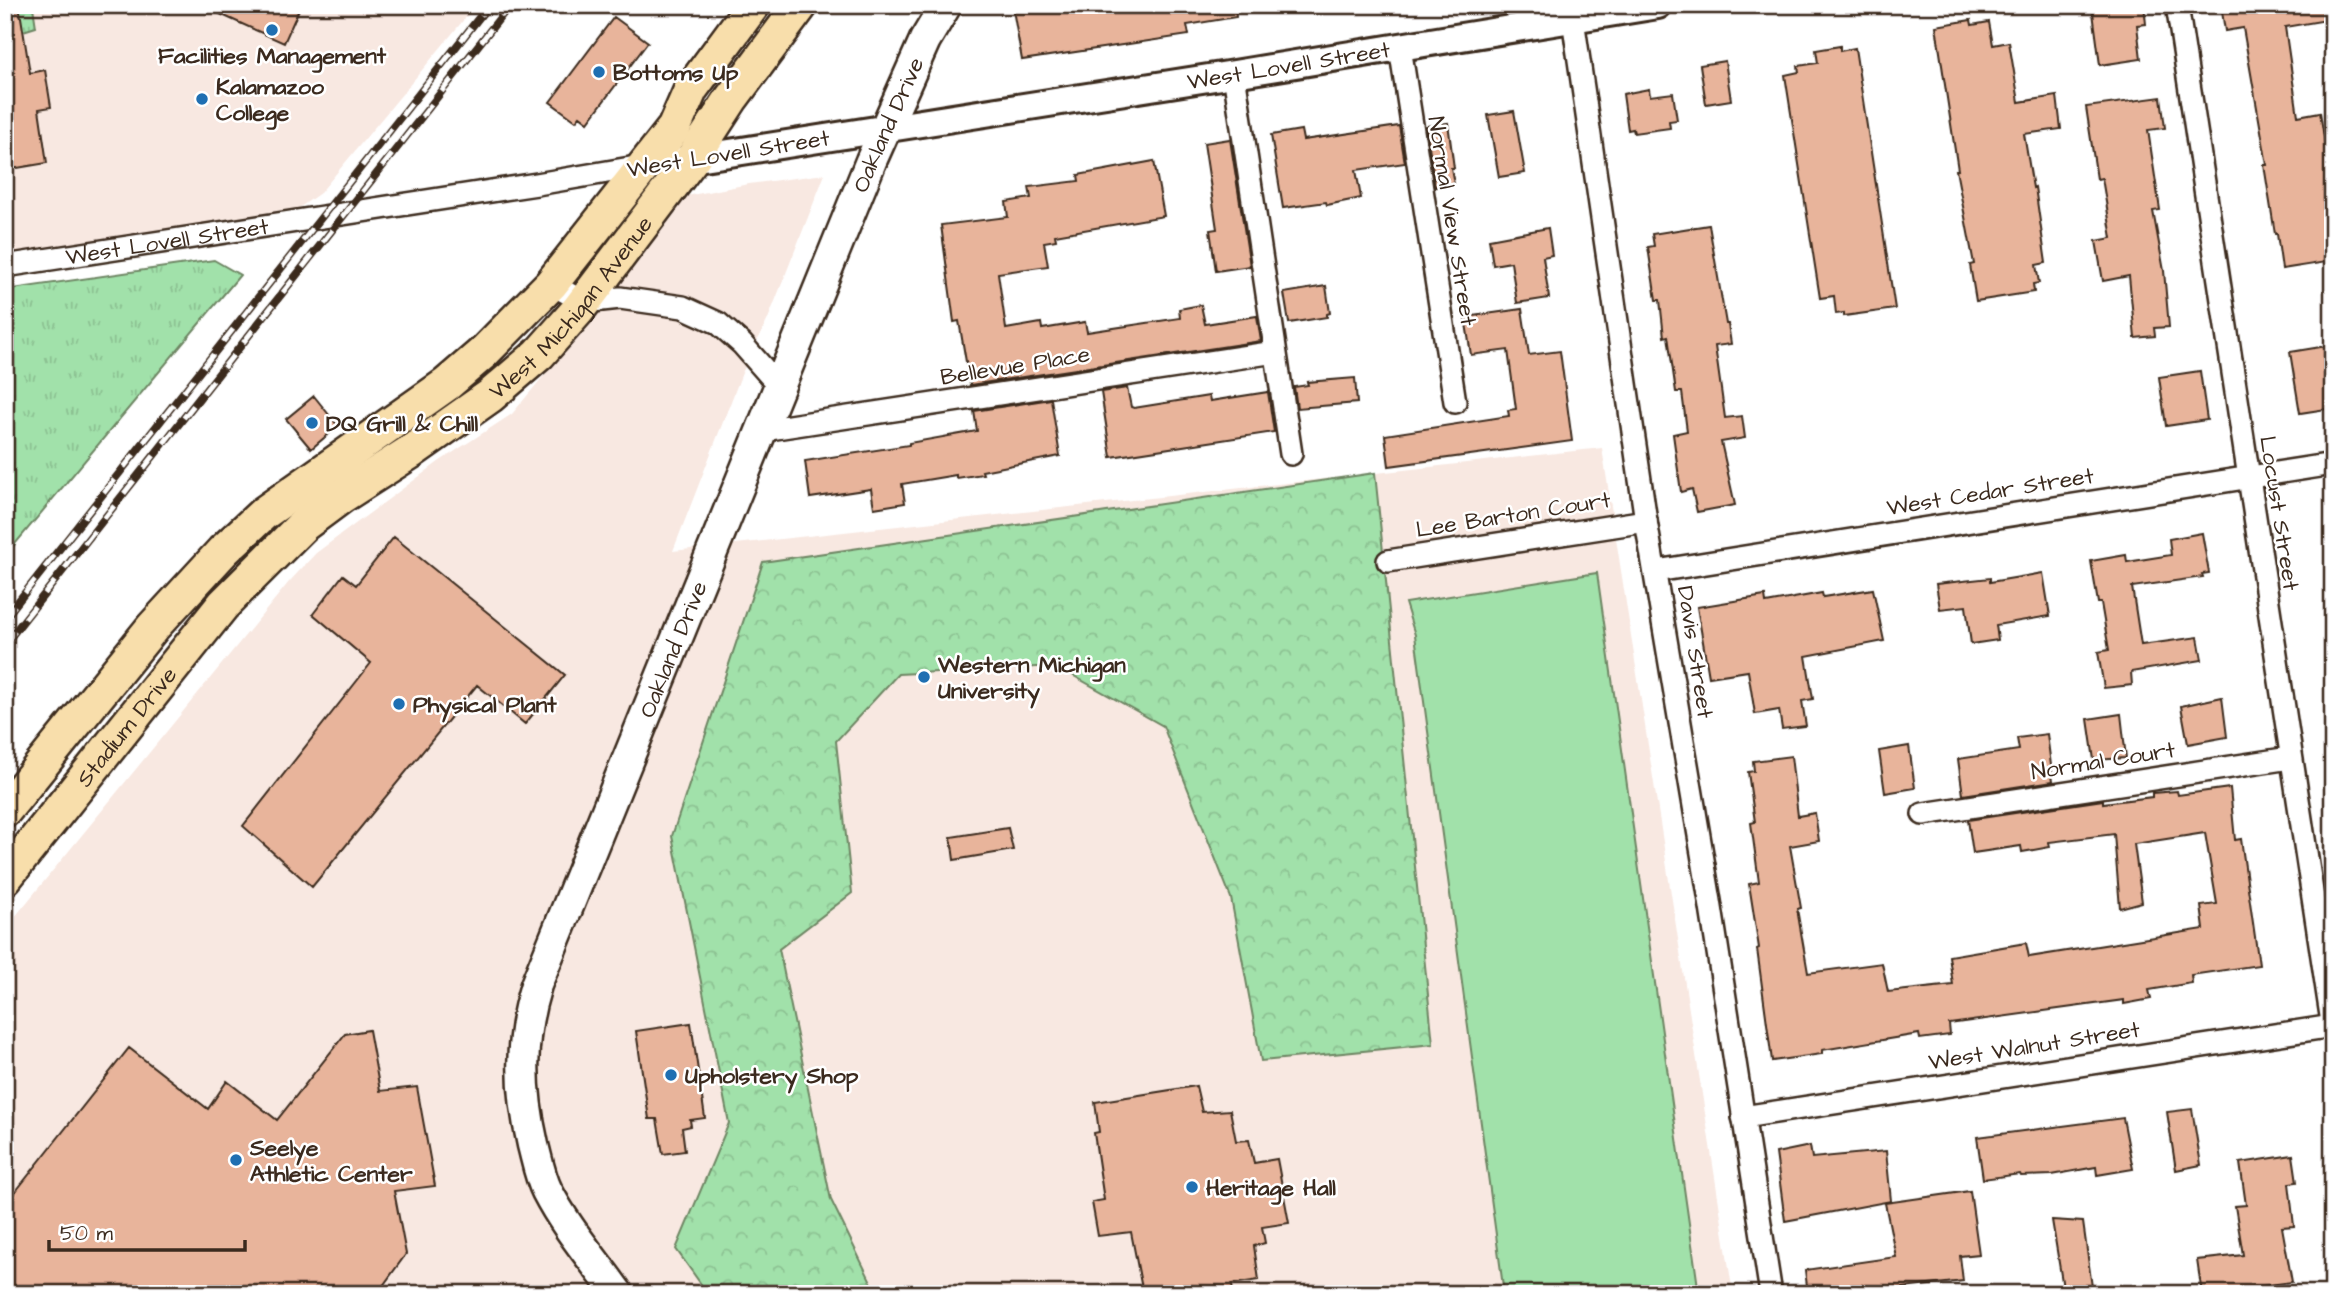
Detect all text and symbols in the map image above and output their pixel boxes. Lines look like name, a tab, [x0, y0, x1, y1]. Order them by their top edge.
marker: Facilities Management	[264, 22, 280, 38]
street label: West Lovell Street	[1185, 34, 1393, 98]
place label: Facilities Management	[158, 40, 387, 73]
street label: Oakland Drive	[845, 52, 932, 197]
place label: Bottoms Up	[613, 57, 738, 89]
marker: Bottoms Up	[591, 64, 607, 80]
place label: Kalamazoo College	[216, 71, 324, 130]
marker: Kalamazoo College	[194, 91, 210, 107]
street label: Normal View Street	[1420, 114, 1484, 329]
street label: West Lovell Street	[625, 122, 832, 186]
street label: West Lovell Street	[64, 210, 272, 273]
street label: West Michigan Avenue	[482, 210, 661, 407]
street label: Bellevue Place	[938, 338, 1092, 394]
place label: DQ Grill & Chill	[326, 408, 478, 440]
marker: DQ Grill & Chill	[304, 415, 320, 431]
street label: Locust Street	[2251, 434, 2307, 593]
street label: West Cedar Street	[1884, 460, 2097, 524]
street label: Lee Barton Court	[1414, 484, 1613, 546]
street label: Oakland Drive	[631, 577, 716, 723]
street label: Davis Street	[1669, 584, 1721, 721]
place label: Western Michigan University	[937, 649, 1126, 709]
street label: Stadium Drive	[69, 660, 185, 794]
marker: Western Michigan University	[916, 669, 932, 685]
place label: Physical Plant	[413, 689, 557, 723]
marker: Physical Plant	[391, 696, 407, 712]
street label: Normal Court	[2029, 734, 2178, 788]
street label: West Walnut Street	[1926, 1013, 2143, 1079]
place label: Upholstery Shop	[685, 1060, 859, 1094]
marker: Upholstery Shop	[663, 1067, 679, 1083]
place label: Seelye Athletic Center	[249, 1132, 413, 1190]
marker: Seelye Athletic Center	[228, 1152, 244, 1168]
place label: Heritage Hall	[1206, 1172, 1336, 1205]
marker: Heritage Hall	[1184, 1179, 1200, 1195]
scale bar	[49, 1208, 245, 1252]
text: 50 m	[60, 1219, 114, 1248]

